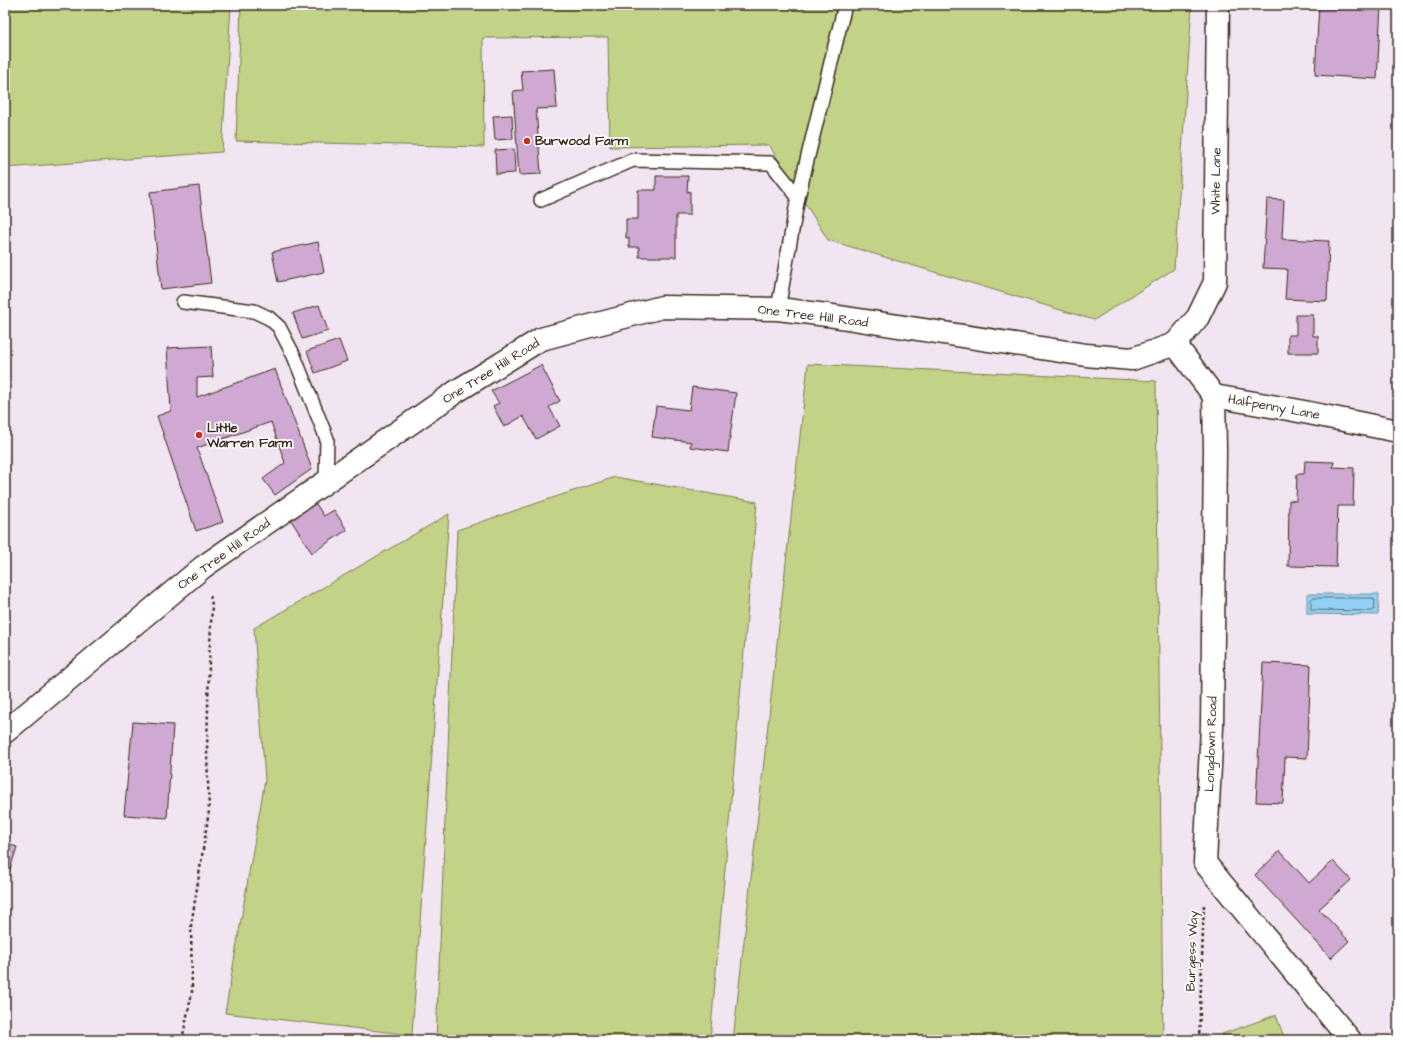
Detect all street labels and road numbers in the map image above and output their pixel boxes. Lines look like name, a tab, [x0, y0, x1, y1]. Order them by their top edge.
street label: White Lane	[1206, 147, 1226, 215]
street label: One Tree Hill Road	[757, 300, 870, 332]
street label: One Tree Hill Road	[439, 334, 543, 408]
street label: Halfpenny Lane	[1226, 390, 1321, 425]
street label: One Tree Hill Road	[174, 514, 274, 594]
street label: Longdown Road	[1200, 696, 1223, 792]
street label: Burgess Way	[1182, 910, 1203, 992]

